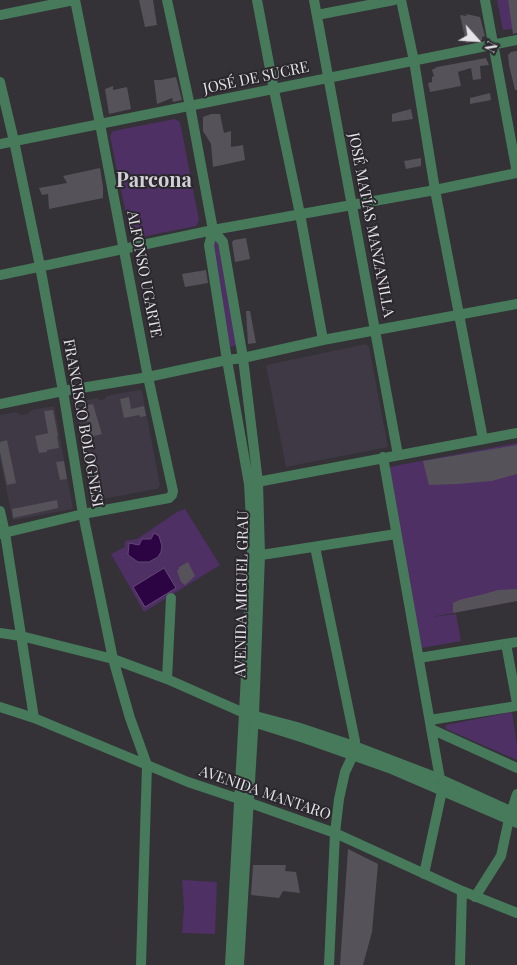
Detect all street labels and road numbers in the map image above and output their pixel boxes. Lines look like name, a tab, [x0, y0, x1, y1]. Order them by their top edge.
street label: JOSÉ DE SUCRE	[201, 58, 311, 98]
street label: JOSÉ MATÍAS MANZANILLA	[344, 131, 398, 319]
street label: ALFONSO UGARTE	[123, 209, 165, 339]
street label: FRANCISCO BOLOGNESI	[59, 338, 107, 508]
street label: AVENIDA MIGUEL GRAU	[232, 510, 252, 678]
street label: AVENIDA MANTARO	[197, 762, 333, 824]

